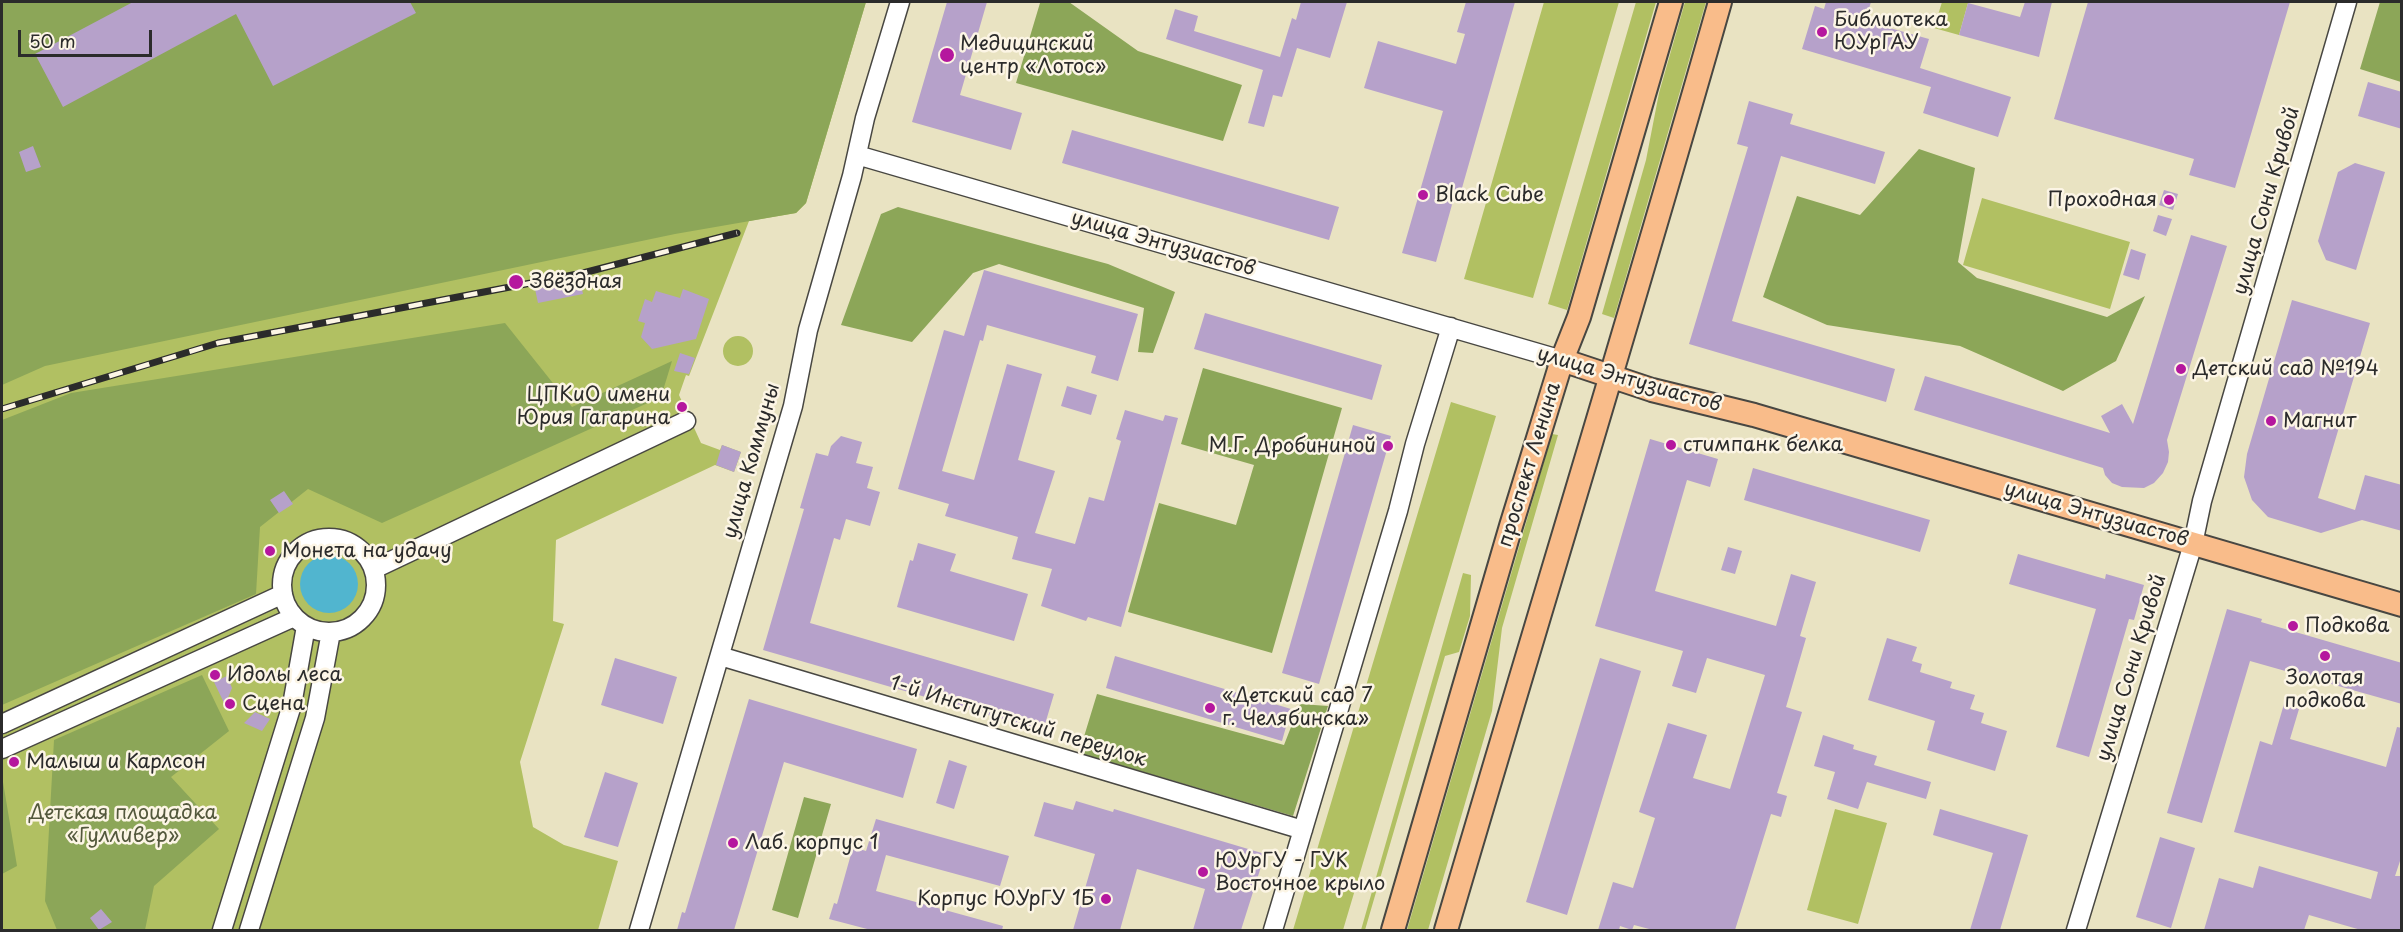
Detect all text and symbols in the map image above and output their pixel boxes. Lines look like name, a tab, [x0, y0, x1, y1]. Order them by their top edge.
place label: Библиотека ЮУрГАУ	[1834, 8, 1948, 55]
scale bar	[21, 18, 154, 56]
marker: Библиотека ЮУрГАУ	[1815, 25, 1829, 39]
text: 50 m	[29, 27, 76, 54]
place label: Медицинский центр «Лотос»	[960, 32, 1106, 79]
marker: Медицинский центр «Лотос»	[938, 46, 956, 64]
street label: улица Сони Кривой	[2229, 104, 2305, 298]
place label: Black Cube	[1435, 183, 1544, 207]
marker: Black Cube	[1416, 188, 1430, 202]
place label: Проходная	[2048, 188, 2157, 212]
marker: Проходная	[2162, 193, 2176, 207]
street label: улица Энтузиастов	[1068, 206, 1258, 282]
place label: Звёздная	[530, 270, 622, 294]
marker: Звёздная	[507, 273, 525, 291]
street label: улица Энтузиастов	[1534, 342, 1724, 418]
place label: Детский сад №194	[2193, 357, 2379, 381]
marker: Детский сад №194	[2174, 362, 2188, 376]
street label: проспект Ленина	[1494, 380, 1566, 550]
street label: улица Коммуны	[718, 381, 786, 541]
place label: ЦПКиО имени Юрия Гагарина	[517, 383, 670, 430]
marker: ЦПКиО имени Юрия Гагарина	[675, 400, 689, 414]
place label: Магнит	[2283, 409, 2356, 433]
marker: Магнит	[2264, 414, 2278, 428]
place label: стимпанк белка	[1683, 433, 1843, 457]
place label: М.Г. Дробининой	[1209, 434, 1376, 458]
marker: стимпанк белка	[1664, 438, 1678, 452]
marker: М.Г. Дробининой	[1381, 439, 1395, 453]
street label: улица Энтузиастов	[2001, 477, 2191, 553]
place label: Монета на удачу	[282, 539, 452, 563]
marker: Монета на удачу	[263, 544, 277, 558]
street label: улица Сони Кривой	[2092, 572, 2172, 764]
place label: Подкова	[2305, 614, 2389, 638]
marker: Подкова	[2286, 619, 2300, 633]
marker: Золотая подкова	[2318, 649, 2332, 663]
place label: Идолы леса	[227, 663, 342, 687]
place label: Золотая подкова	[2285, 666, 2365, 713]
marker: Идолы леса	[208, 668, 222, 682]
street label: 1-й Институтский переулок	[887, 671, 1149, 773]
place label: «Детский сад 7 г. Челябинска»	[1222, 684, 1373, 731]
place label: Сцена	[242, 692, 305, 716]
marker: Сцена	[223, 697, 237, 711]
marker: «Детский сад 7 г. Челябинска»	[1203, 701, 1217, 715]
place label: Малыш и Карлсон	[26, 750, 206, 774]
marker: Малыш и Карлсон	[7, 755, 21, 769]
park label: Детская площадка «Гулливер»	[29, 801, 217, 848]
place label: Лаб. корпус 1	[745, 831, 879, 855]
marker: Лаб. корпус 1	[726, 836, 740, 850]
place label: ЮУрГУ - ГУК Восточное крыло	[1215, 849, 1385, 896]
marker: ЮУрГУ - ГУК Восточное крыло	[1196, 865, 1210, 879]
place label: Корпус ЮУрГУ 1Б	[917, 887, 1094, 911]
marker: Корпус ЮУрГУ 1Б	[1099, 892, 1113, 906]

